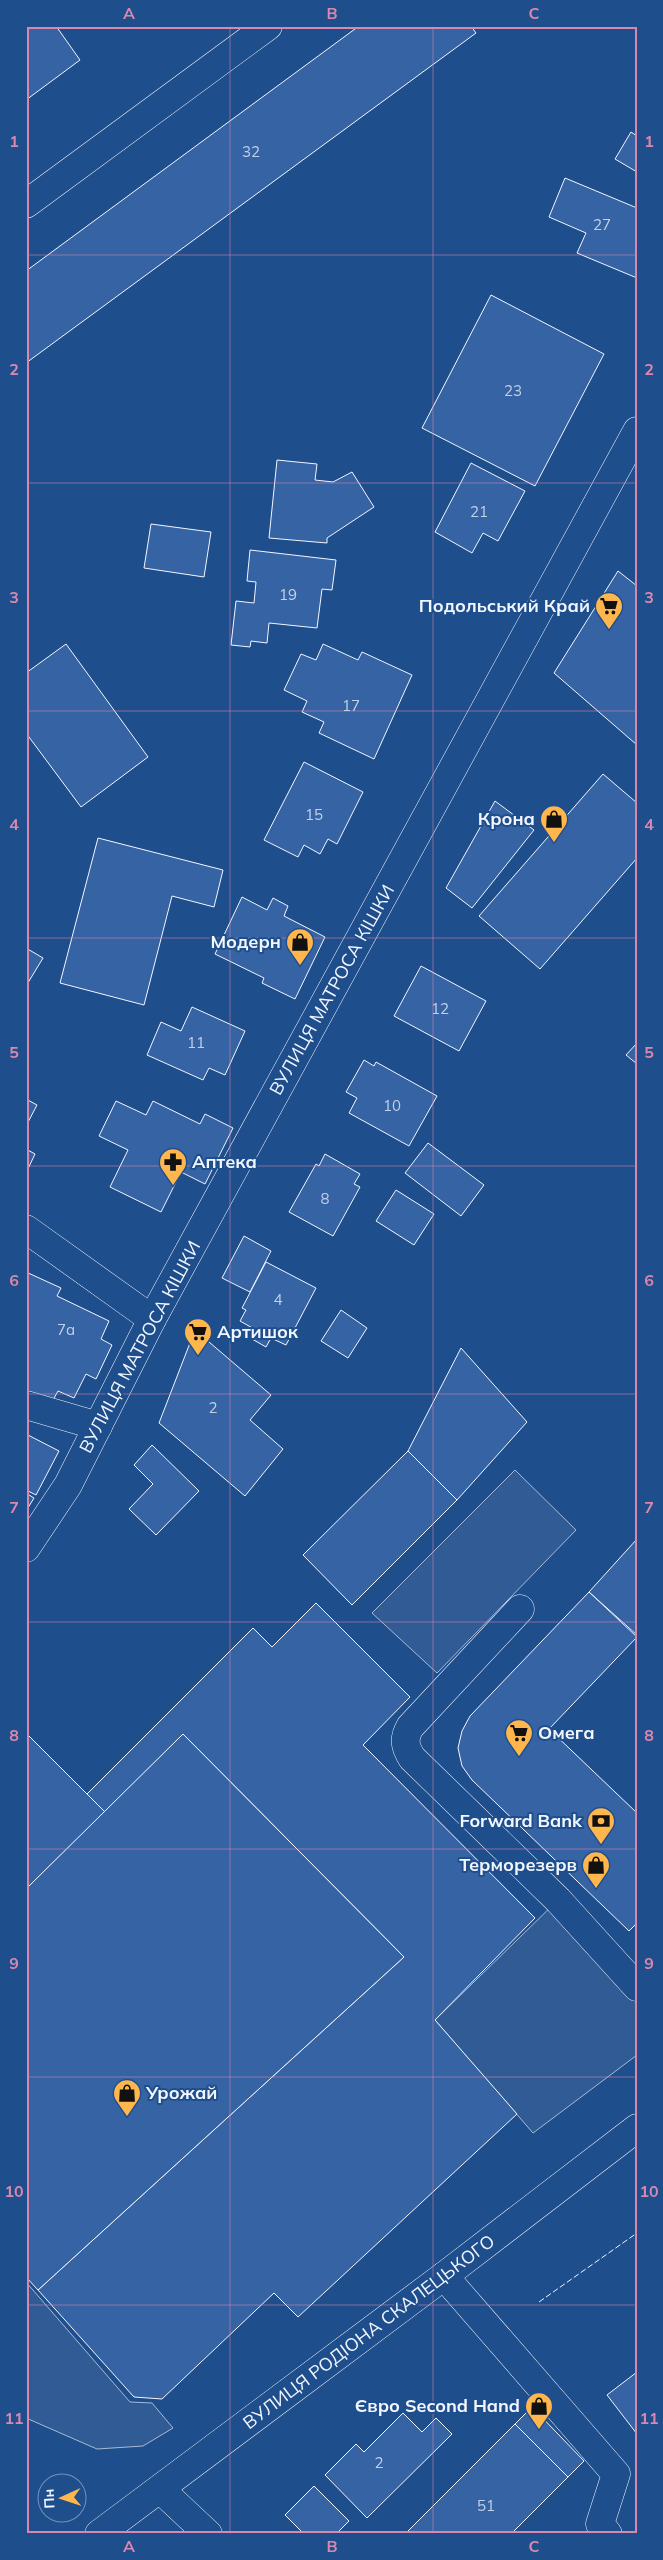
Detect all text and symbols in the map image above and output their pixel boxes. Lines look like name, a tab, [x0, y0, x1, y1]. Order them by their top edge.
text: A	[123, 3, 135, 23]
text: B	[326, 3, 338, 23]
text: C	[529, 3, 540, 23]
text: 1	[9, 131, 19, 151]
text: 1	[644, 131, 654, 151]
house number: 32	[242, 142, 260, 161]
house number: 27	[593, 215, 611, 234]
text: 2	[9, 359, 19, 379]
text: 2	[644, 359, 654, 379]
house number: 23	[504, 381, 522, 400]
house number: 21	[470, 502, 488, 521]
house number: 19	[279, 585, 297, 604]
text: 3	[9, 587, 19, 607]
text: 3	[644, 587, 654, 607]
supermarket icon: Подольський Край	[594, 591, 624, 630]
place label: Подольський Край	[419, 594, 590, 617]
house number: 17	[342, 696, 360, 715]
shop icon: Крона	[539, 804, 569, 843]
house number: 15	[305, 805, 323, 824]
place label: Крона	[478, 807, 535, 830]
text: 4	[9, 814, 19, 834]
text: 4	[644, 814, 654, 834]
street label: ВУЛИЦЯ МАТРОСА КІШКИ	[264, 881, 399, 1099]
shop icon: Модерн	[285, 927, 315, 966]
place label: Модерн	[210, 930, 281, 953]
house number: 12	[431, 999, 449, 1018]
house number: 11	[187, 1033, 205, 1052]
text: 5	[9, 1042, 19, 1062]
text: 5	[644, 1042, 654, 1062]
house number: 10	[383, 1096, 401, 1115]
pharmacy icon: Аптека	[158, 1147, 188, 1186]
place label: Аптека	[192, 1150, 257, 1173]
house number: 8	[320, 1189, 330, 1208]
street label: ВУЛИЦЯ МАТРОСА КІШКИ	[74, 1237, 205, 1457]
text: 6	[9, 1270, 19, 1290]
text: 6	[644, 1270, 654, 1290]
house number: 4	[273, 1290, 283, 1309]
supermarket icon: Артишок	[183, 1317, 213, 1356]
house number: 7а	[57, 1320, 75, 1339]
place label: Артишок	[217, 1320, 299, 1343]
house number: 2	[208, 1398, 218, 1417]
text: 7	[9, 1497, 19, 1517]
text: 7	[644, 1497, 654, 1517]
supermarket icon: Омега	[504, 1718, 534, 1757]
place label: Омега	[538, 1721, 595, 1744]
text: 8	[9, 1725, 19, 1745]
text: 8	[644, 1725, 654, 1745]
bank icon: Forward Bank	[586, 1806, 616, 1845]
place label: Forward Bank	[459, 1809, 583, 1832]
shop icon: Терморезерв	[581, 1850, 611, 1889]
place label: Терморезерв	[459, 1853, 577, 1876]
text: 9	[9, 1953, 19, 1973]
text: 9	[644, 1953, 654, 1973]
shop icon: Урожай	[112, 2078, 142, 2117]
place label: Урожай	[145, 2081, 217, 2104]
text: 10	[4, 2181, 24, 2201]
text: 10	[639, 2181, 659, 2201]
street label: ВУЛИЦЯ РОДІОНА СКАЛЕЦЬКОГО	[238, 2229, 499, 2434]
shop icon: Євро Second Hand	[524, 2391, 554, 2430]
place label: Євро Second Hand	[355, 2394, 520, 2417]
text: 11	[4, 2408, 24, 2428]
text: 11	[639, 2408, 659, 2428]
house number: 2	[374, 2453, 384, 2472]
north arrow	[38, 2472, 88, 2522]
text: Пн	[40, 2488, 59, 2509]
house number: 51	[477, 2496, 495, 2515]
text: A	[123, 2536, 135, 2556]
text: B	[326, 2536, 338, 2556]
text: C	[529, 2536, 540, 2556]

